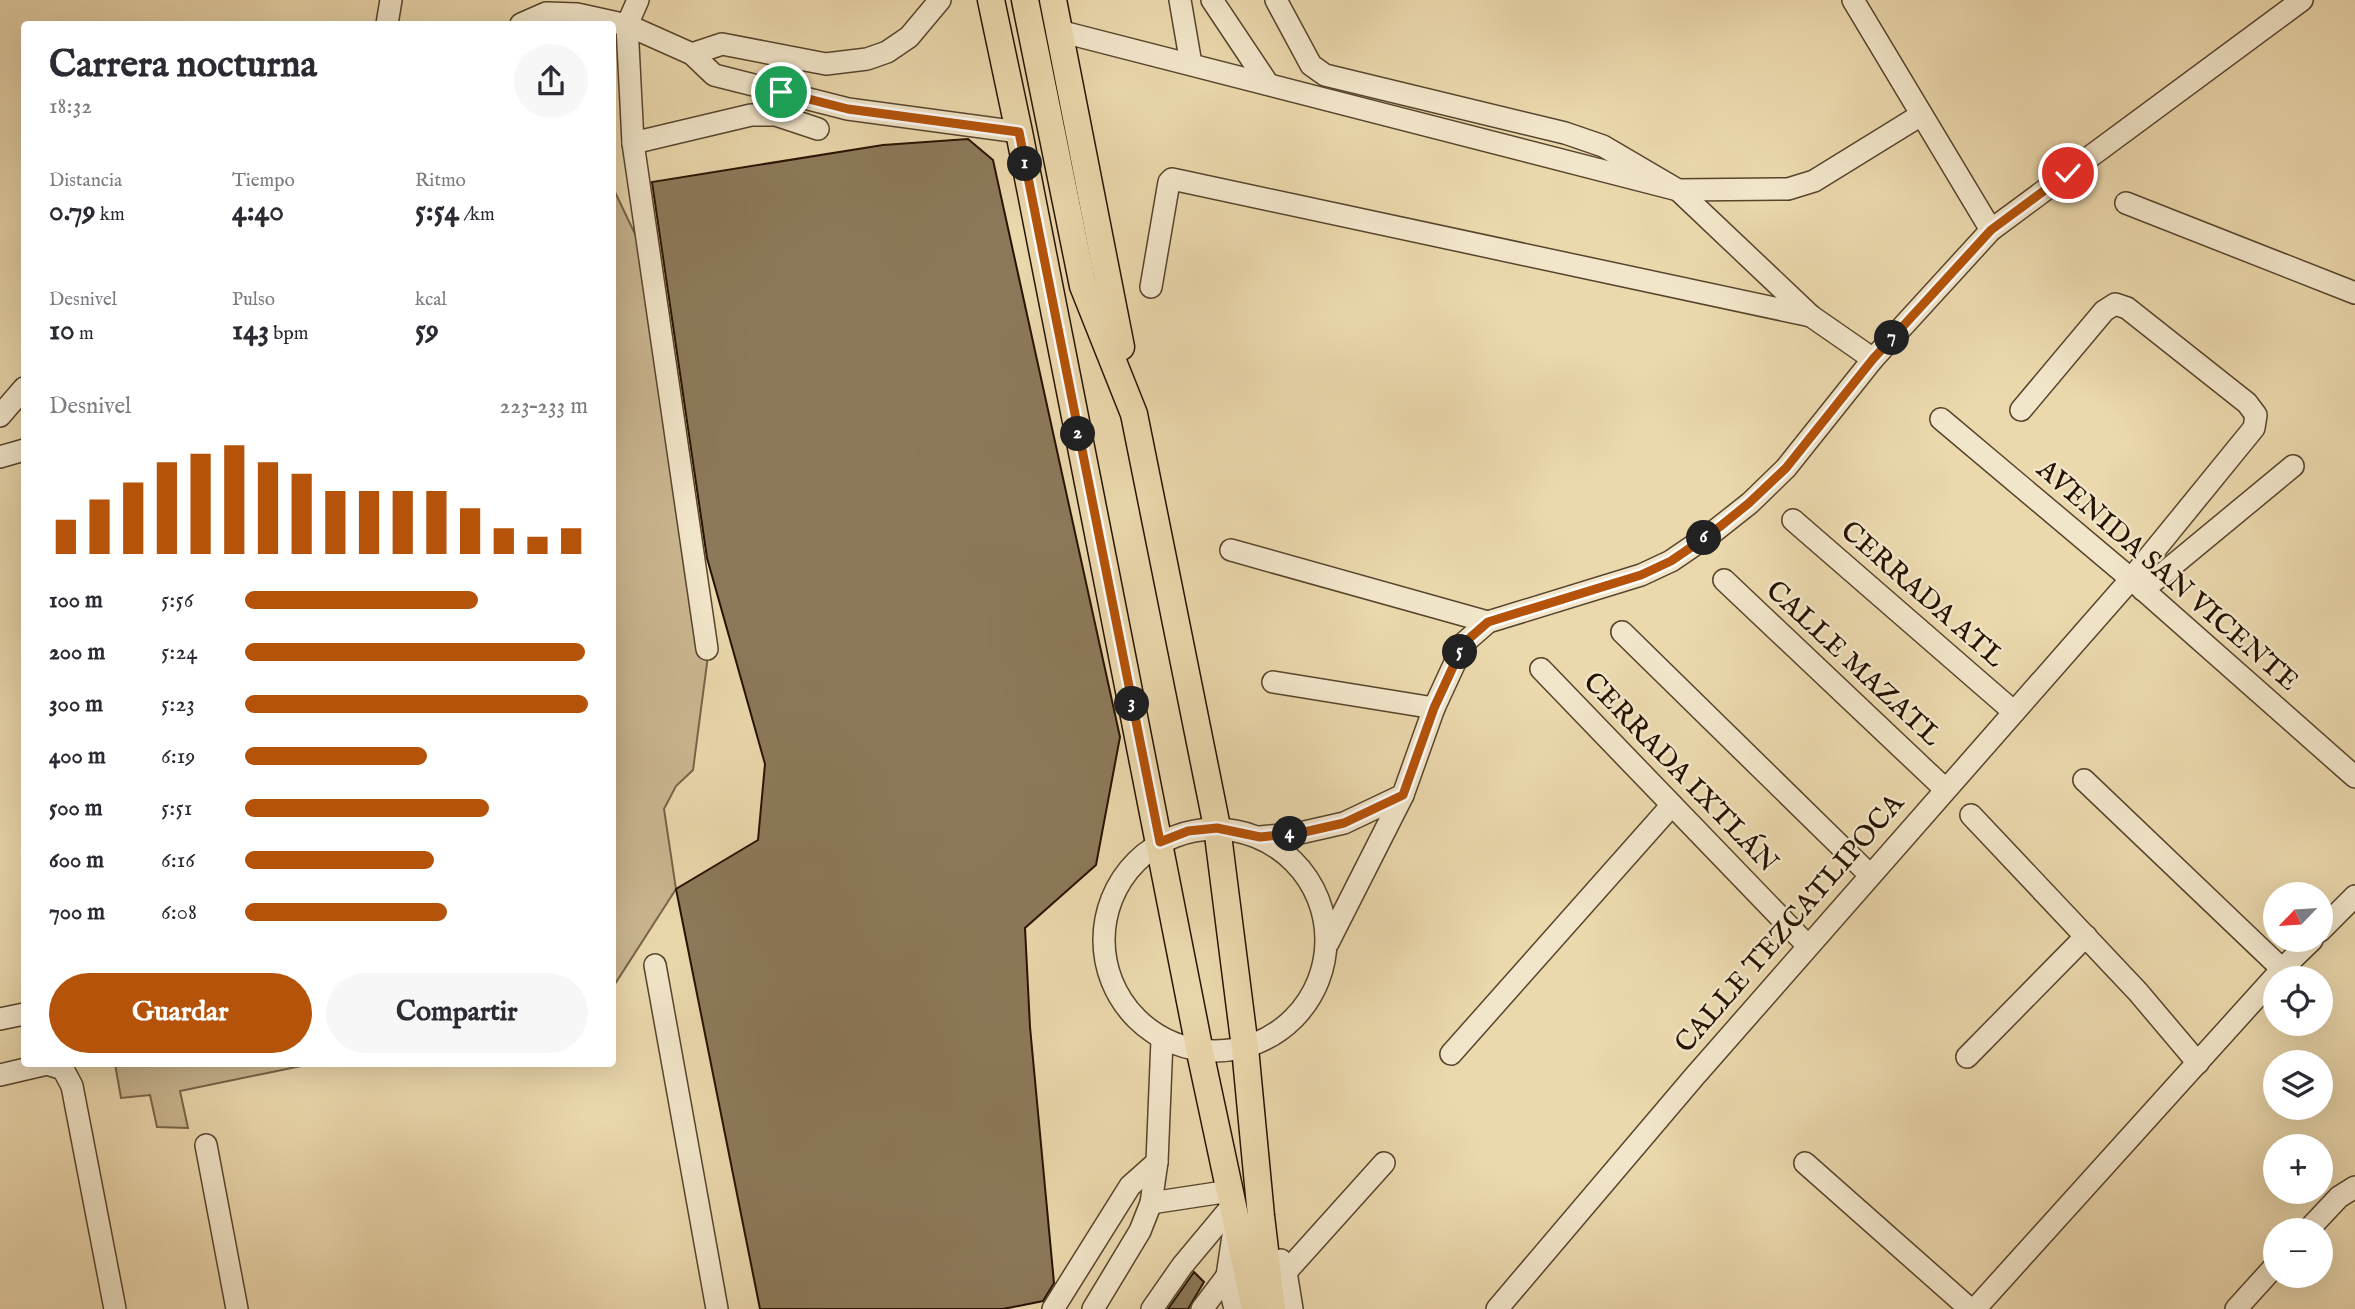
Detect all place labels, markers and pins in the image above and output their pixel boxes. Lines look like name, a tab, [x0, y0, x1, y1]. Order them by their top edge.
pin	[751, 62, 811, 122]
pin	[2038, 143, 2098, 203]
pin: 1	[1007, 146, 1042, 182]
pin: 7	[1874, 320, 1910, 356]
pin: 2	[1060, 416, 1096, 452]
pin: 6	[1686, 520, 1722, 556]
pin: 5	[1442, 634, 1478, 670]
pin: 3	[1114, 686, 1150, 722]
pin: 4	[1272, 816, 1308, 852]

